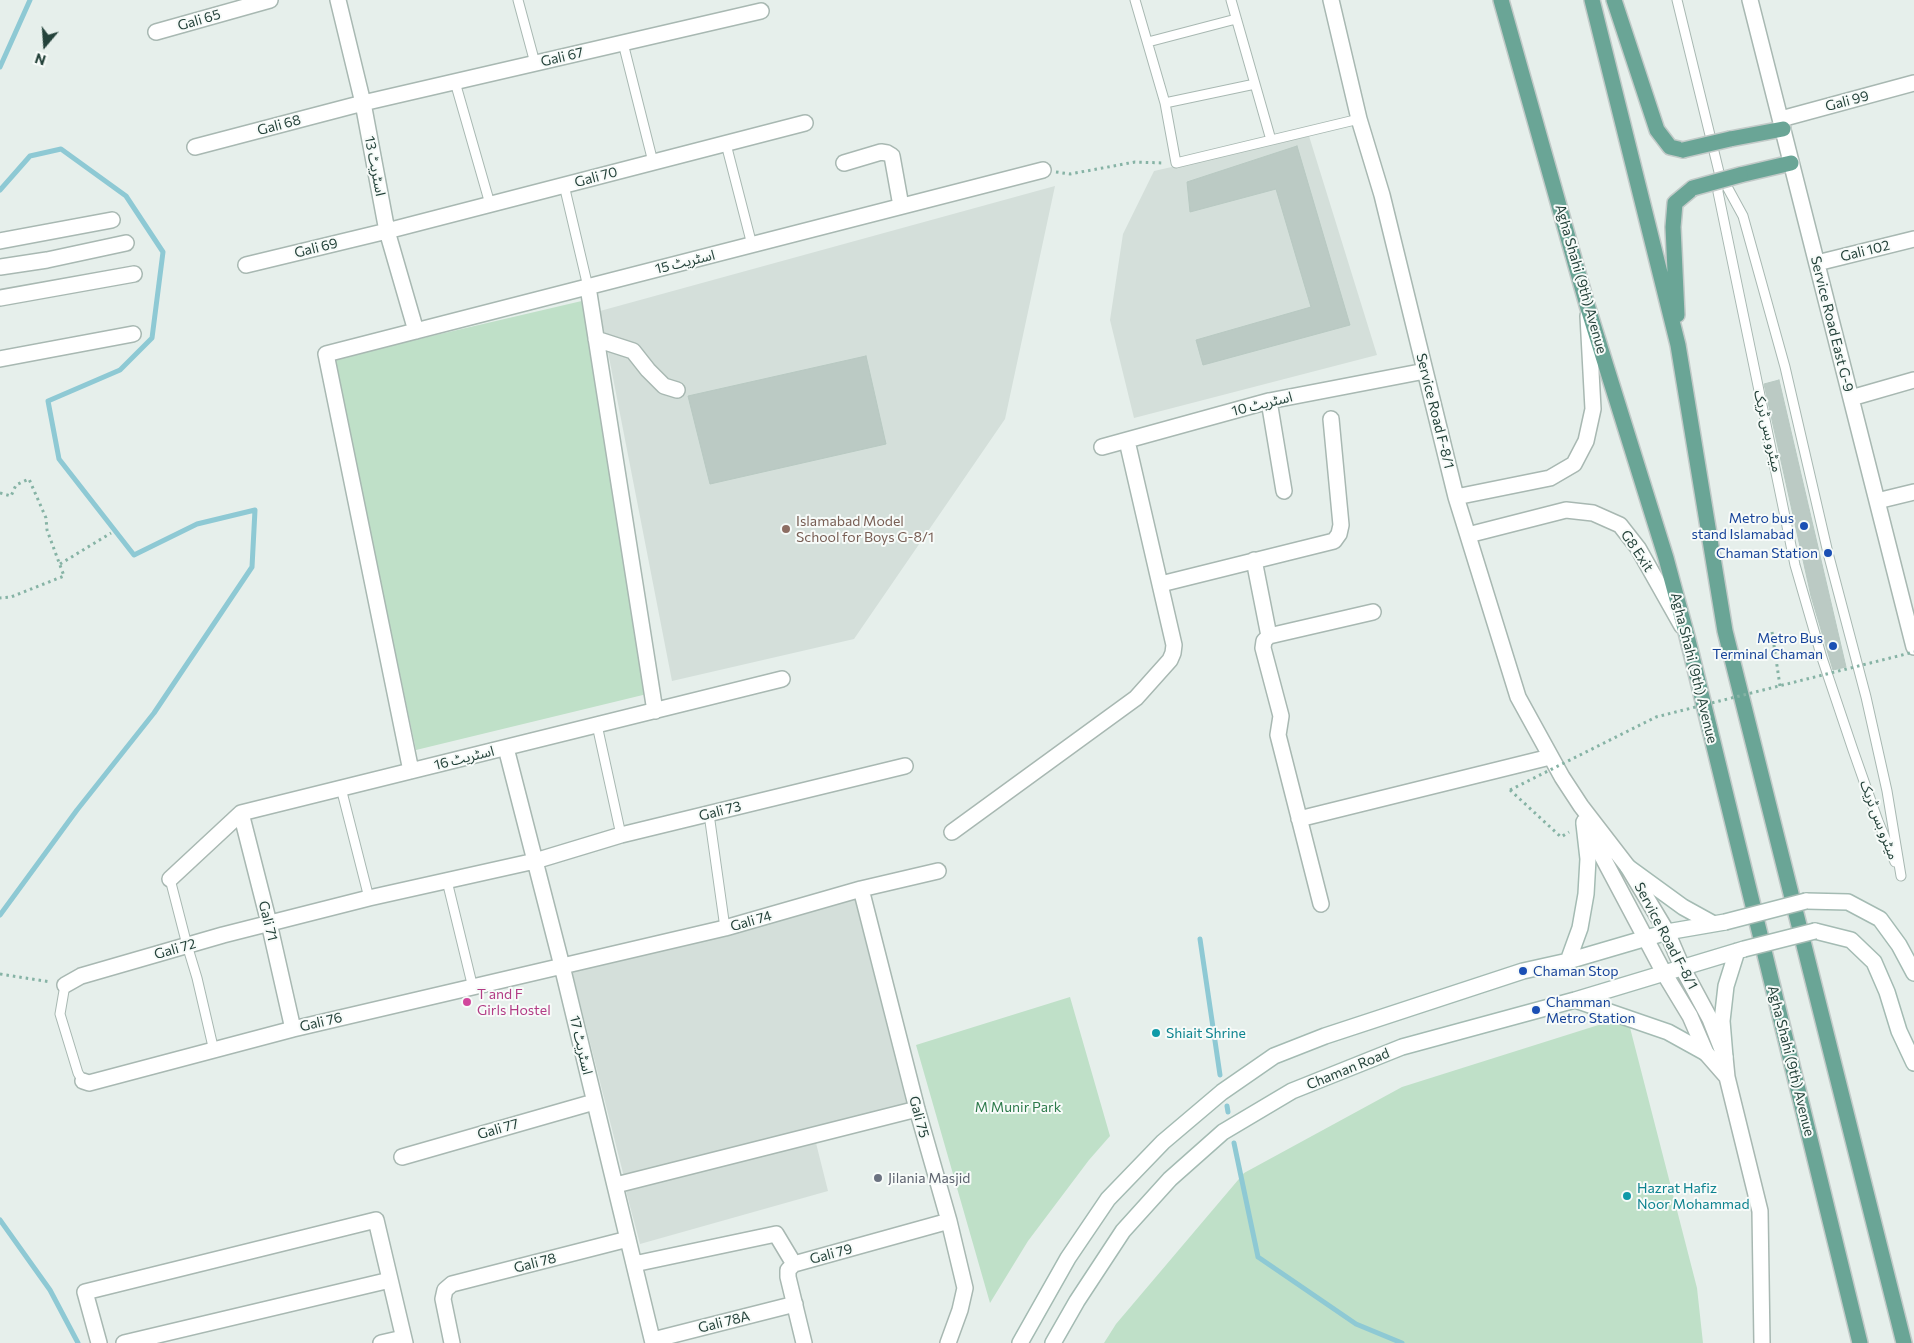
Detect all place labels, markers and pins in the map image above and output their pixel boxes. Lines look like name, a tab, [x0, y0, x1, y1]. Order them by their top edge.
place label: Metro bus stand Islamabad	[1691, 510, 1794, 542]
place label: Islamabad Model School for Boys G-8/1	[796, 513, 934, 546]
marker: Metro bus stand Islamabad	[1798, 520, 1810, 532]
marker: Islamabad Model School for Boys G-8/1	[780, 523, 792, 535]
place label: Chaman Station	[1716, 545, 1818, 561]
marker: Chaman Station	[1822, 547, 1834, 559]
place label: Metro Bus Terminal Chaman	[1712, 630, 1823, 662]
marker: Metro Bus Terminal Chaman	[1827, 640, 1839, 652]
place label: Chaman Stop	[1533, 963, 1619, 979]
marker: Chaman Stop	[1517, 965, 1529, 977]
place label: T and F Girls Hostel	[477, 986, 551, 1019]
place label: Chamman Metro Station	[1546, 994, 1636, 1026]
marker: T and F Girls Hostel	[461, 996, 473, 1008]
marker: Chamman Metro Station	[1530, 1004, 1542, 1016]
place label: Shiait Shrine	[1166, 1025, 1246, 1041]
marker: Shiait Shrine	[1150, 1027, 1162, 1039]
place label: Jilania Masjid	[888, 1170, 970, 1186]
marker: Jilania Masjid	[872, 1172, 884, 1184]
place label: Hazrat Hafiz Noor Mohammad	[1637, 1180, 1749, 1212]
marker: Hazrat Hafiz Noor Mohammad	[1621, 1190, 1633, 1202]

